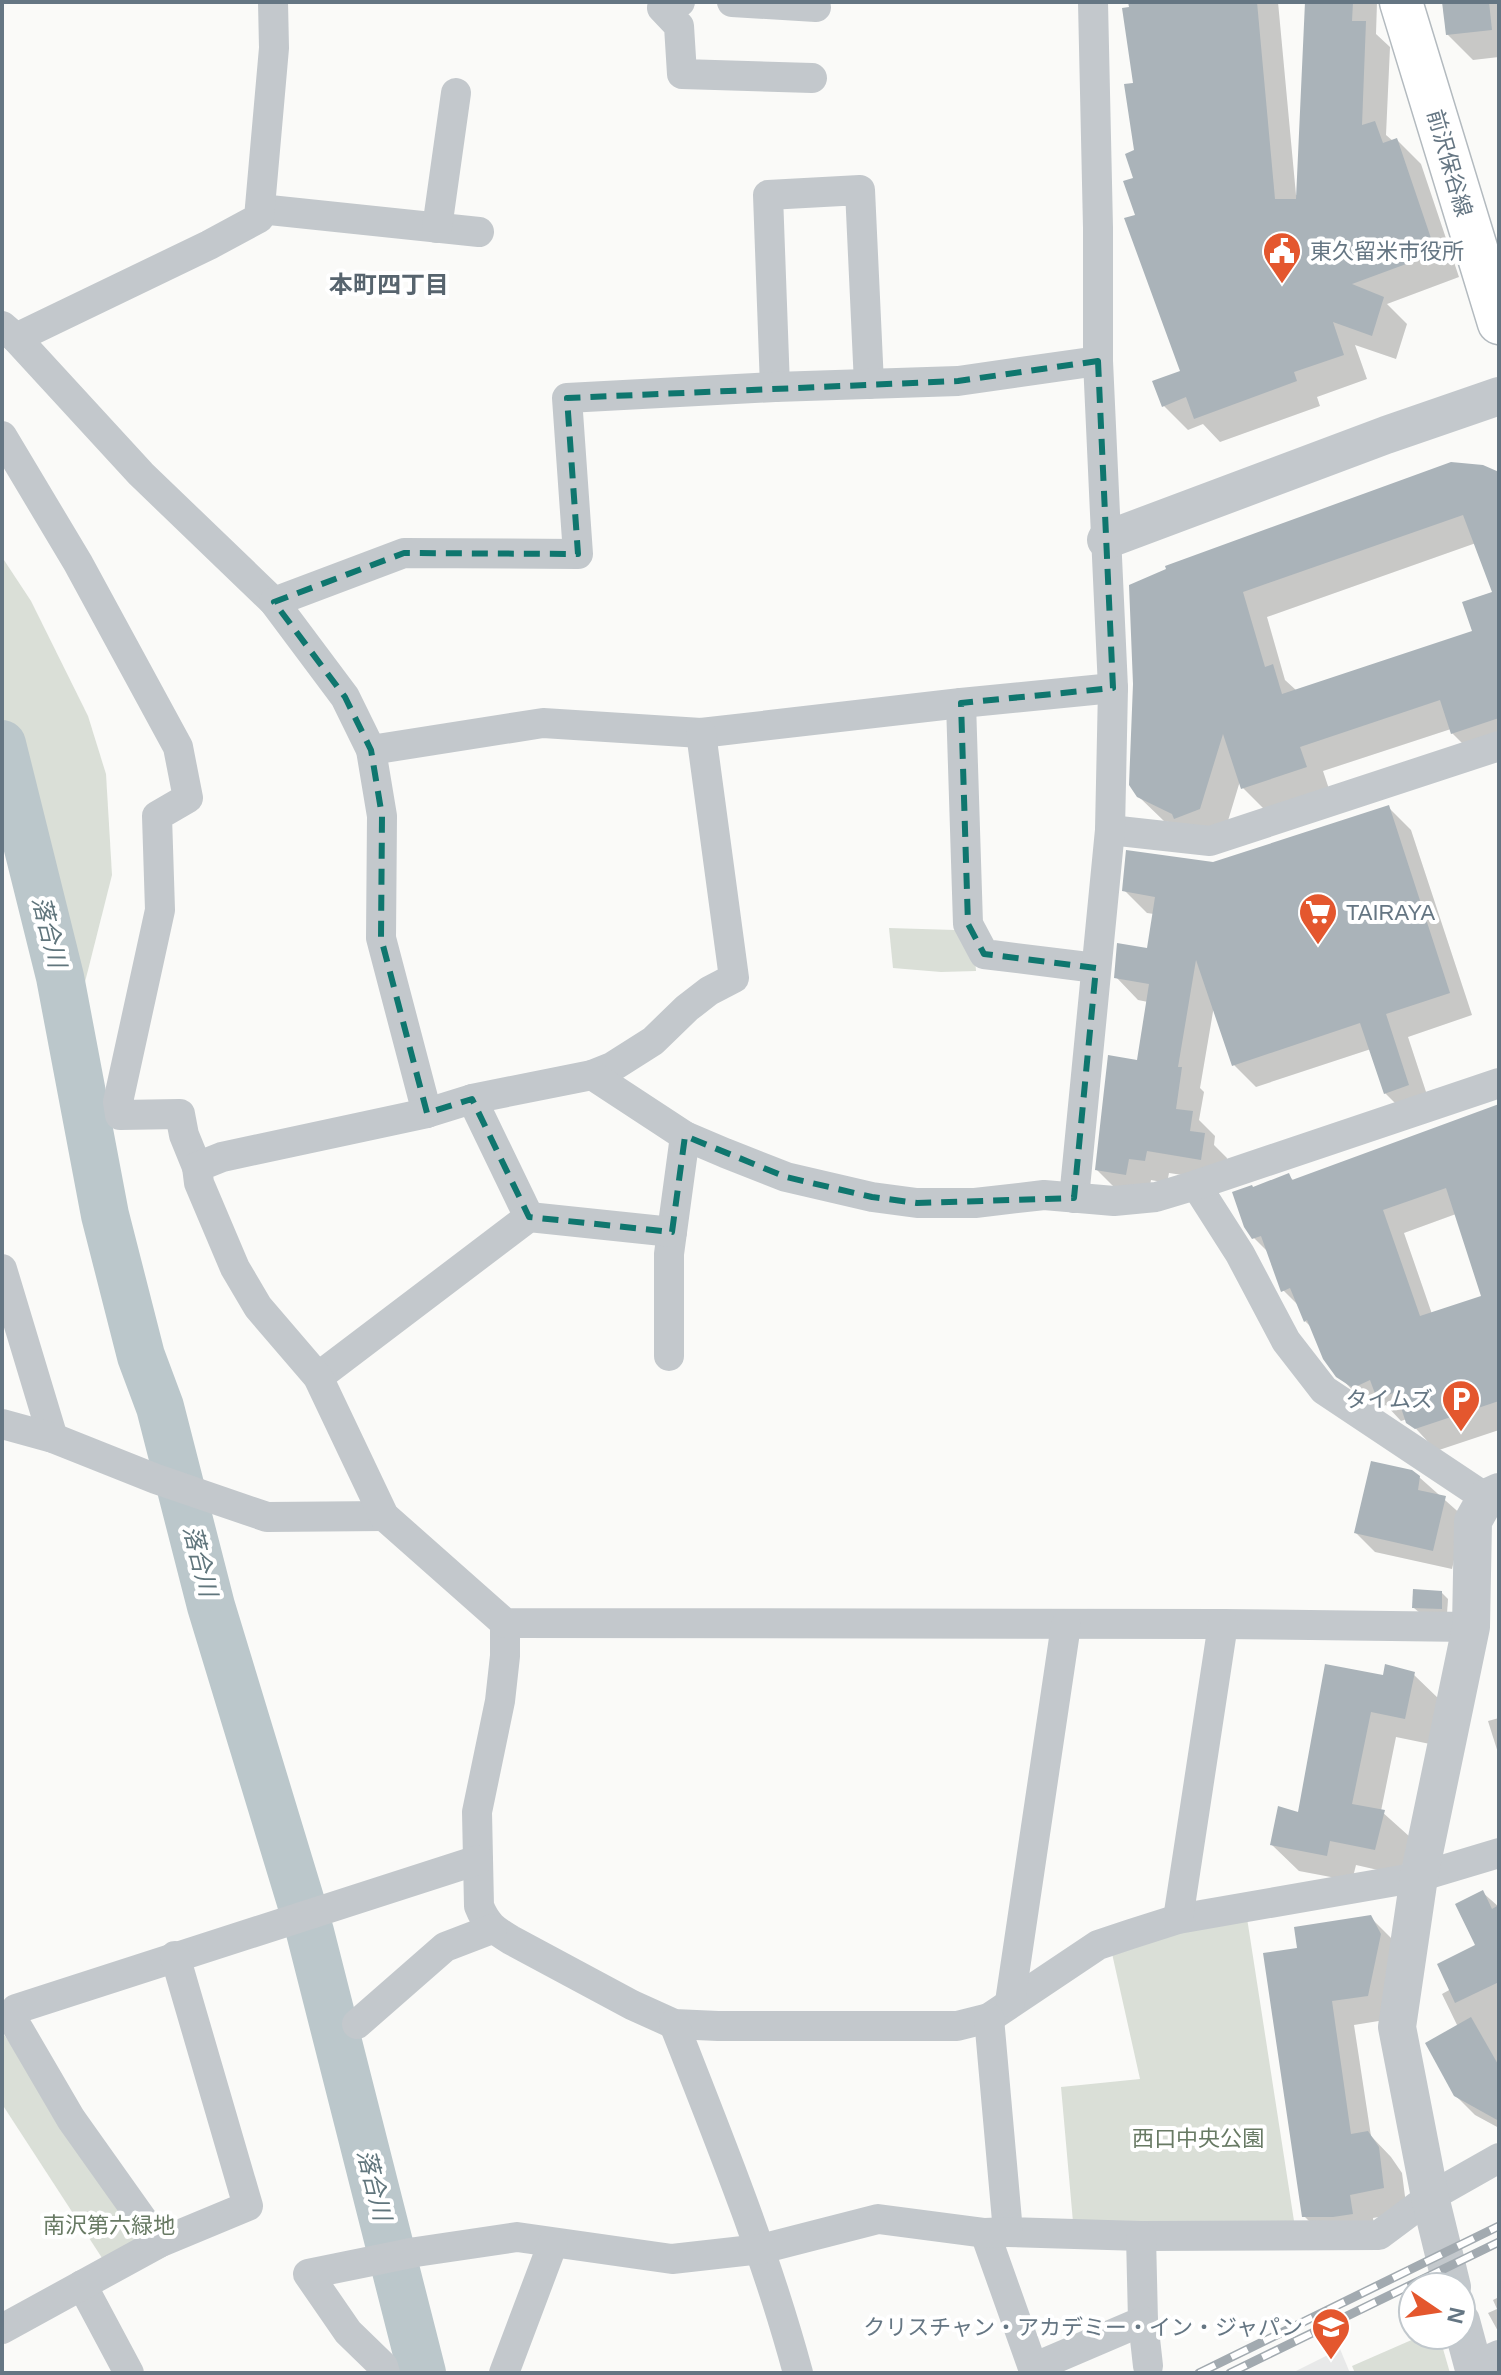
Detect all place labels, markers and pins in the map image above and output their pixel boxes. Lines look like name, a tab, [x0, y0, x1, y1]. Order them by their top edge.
public building icon: 東久留米市役所	[1261, 230, 1303, 285]
place label: 東久留米市役所	[1310, 239, 1464, 264]
supermarket icon: TAIRAYA	[1297, 891, 1339, 946]
place label: TAIRAYA	[1346, 900, 1436, 925]
parking icon: タイムズ	[1440, 1378, 1482, 1433]
place label: タイムズ	[1345, 1387, 1433, 1412]
school or university icon: クリスチャン・アカデミー・イン・ジャパン	[1310, 2306, 1352, 2361]
place label: クリスチャン・アカデミー・イン・ジャパン	[863, 2315, 1303, 2340]

